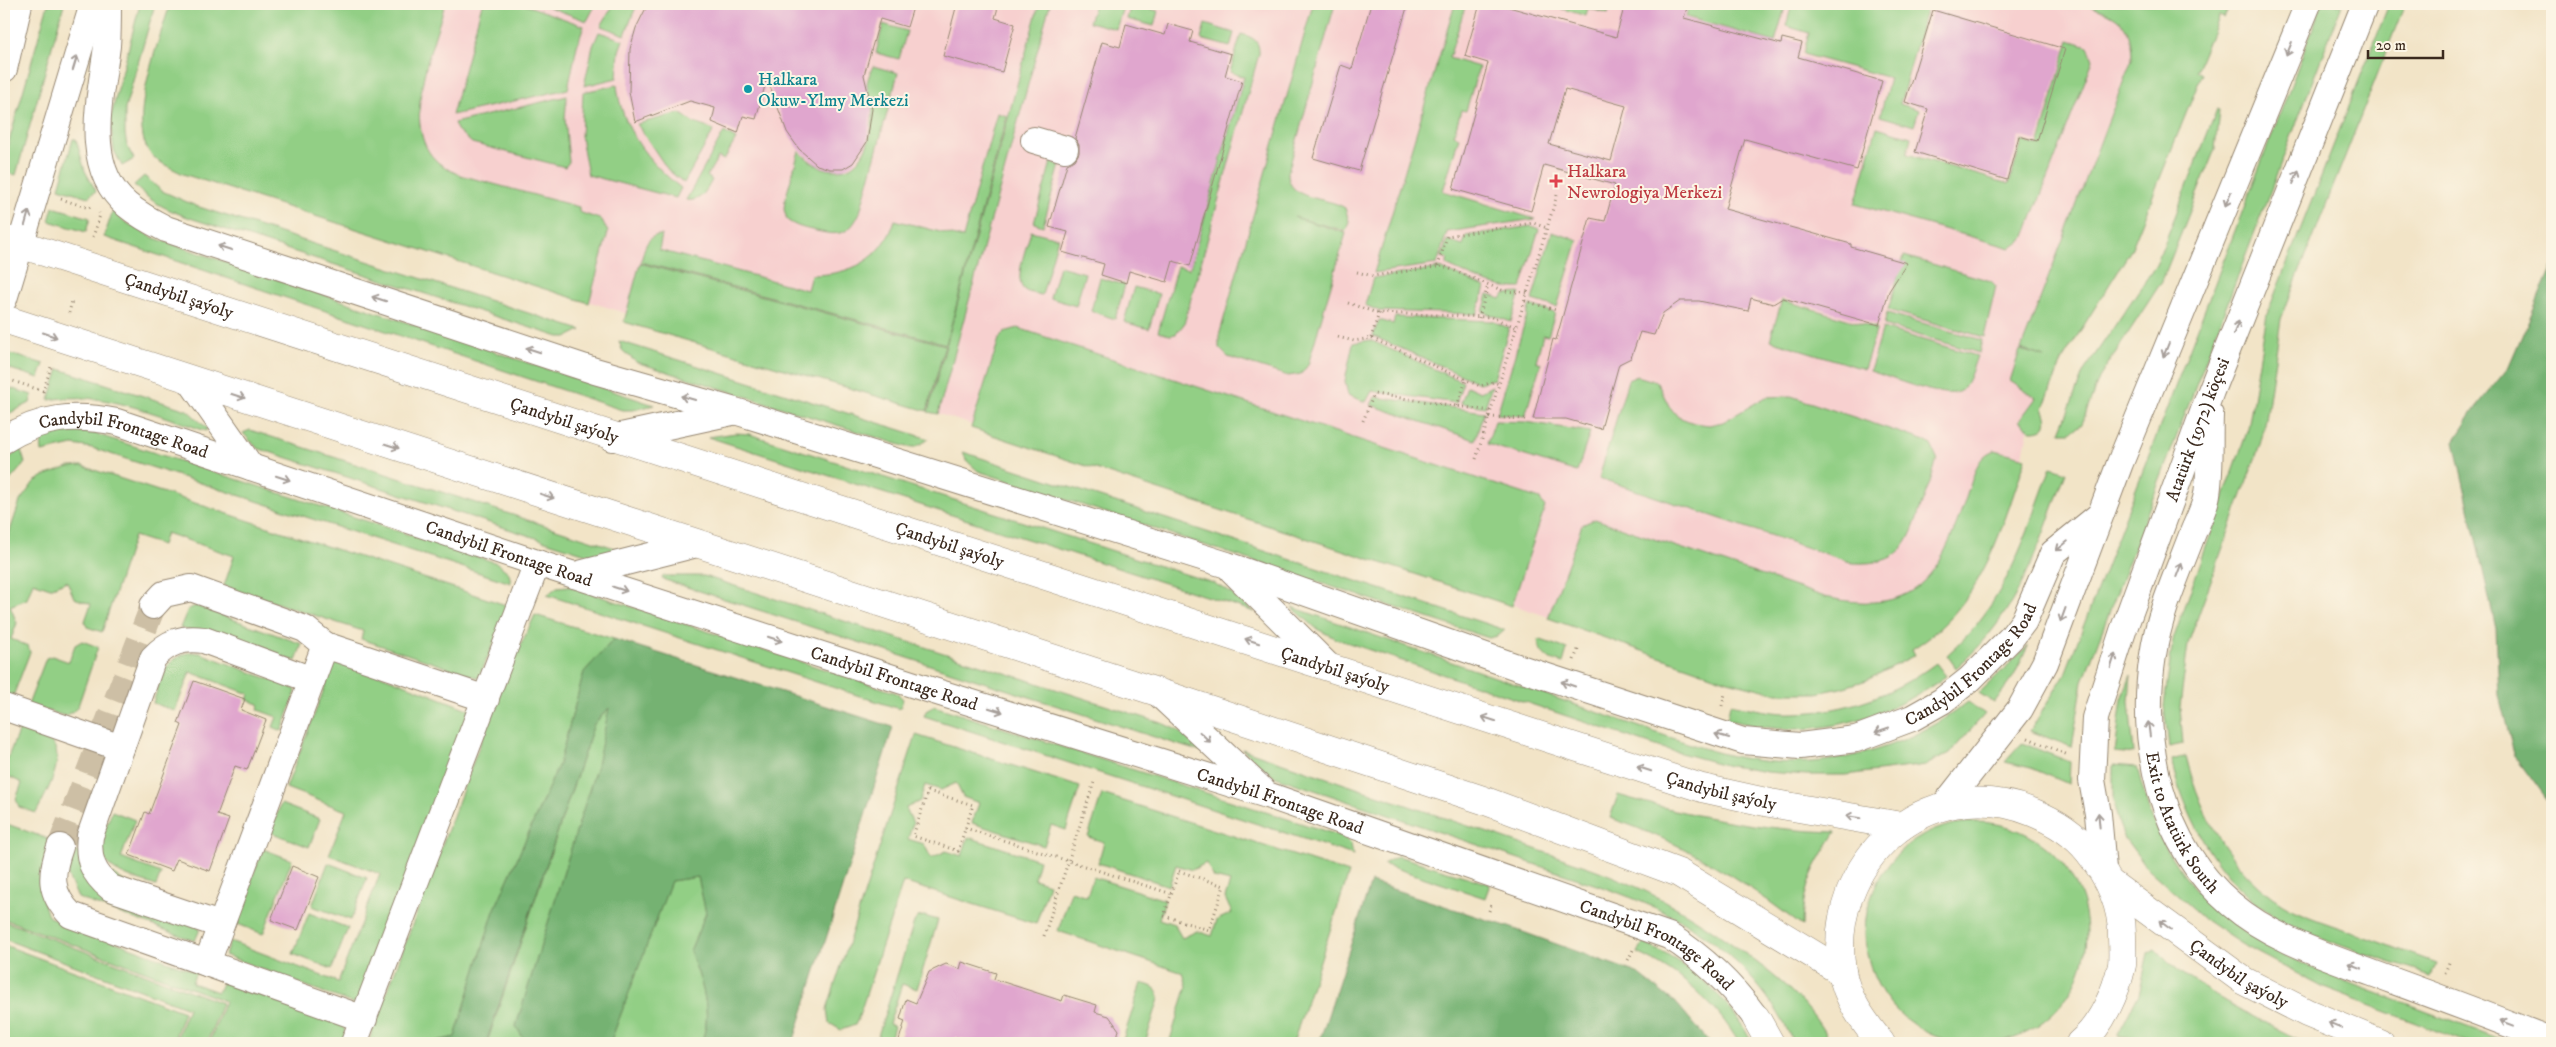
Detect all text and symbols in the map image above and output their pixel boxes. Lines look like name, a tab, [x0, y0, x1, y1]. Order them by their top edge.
scale bar	[2368, 28, 2444, 60]
text: 20 m	[2376, 36, 2406, 55]
one-way arrow	[2284, 41, 2294, 56]
one-way arrow	[70, 55, 80, 71]
place label: Halkara Okuw-Ylmy Merkezi	[758, 69, 909, 112]
marker: Halkara Okuw-Ylmy Merkezi	[742, 83, 754, 95]
place label: Halkara Newrologiya Merkezi	[1567, 161, 1722, 204]
one-way arrow	[2291, 170, 2301, 185]
marker: Halkara Newrologiya Merkezi	[1549, 174, 1563, 188]
one-way arrow	[2222, 191, 2232, 206]
one-way arrow	[23, 211, 33, 227]
one-way arrow	[217, 243, 233, 252]
street label: Çandybil şaýoly	[122, 269, 236, 325]
one-way arrow	[371, 294, 387, 303]
one-way arrow	[2231, 321, 2241, 336]
one-way arrow	[42, 331, 57, 340]
one-way arrow	[2161, 341, 2170, 357]
one-way arrow	[525, 345, 541, 355]
street label: Atatürk (1972) köçesi	[2161, 355, 2235, 505]
one-way arrow	[229, 392, 245, 401]
one-way arrow	[681, 392, 697, 402]
street label: Çandybil şaýoly	[507, 393, 622, 449]
street label: Candybil Frontage Road	[36, 408, 211, 464]
one-way arrow	[384, 442, 400, 451]
one-way arrow	[275, 474, 290, 483]
one-way arrow	[539, 491, 555, 501]
street label: Candybil Frontage Road	[422, 516, 595, 592]
street label: Çandybil şaýoly	[892, 518, 1007, 574]
one-way arrow	[2056, 540, 2069, 551]
one-way arrow	[2175, 563, 2184, 578]
one-way arrow	[612, 585, 628, 595]
street label: Candybil Frontage Road	[1902, 600, 2042, 732]
one-way arrow	[2058, 607, 2067, 622]
one-way arrow	[766, 635, 782, 645]
one-way arrow	[1244, 636, 1260, 646]
street label: Candybil Frontage Road	[807, 642, 980, 716]
street label: Çandybil şaýoly	[1278, 642, 1393, 698]
one-way arrow	[2109, 654, 2119, 670]
one-way arrow	[1560, 679, 1576, 689]
one-way arrow	[988, 706, 1004, 716]
one-way arrow	[1482, 714, 1498, 723]
one-way arrow	[2144, 721, 2154, 737]
one-way arrow	[1874, 726, 1890, 736]
one-way arrow	[1715, 730, 1731, 740]
one-way arrow	[1199, 731, 1212, 743]
street label: Exit to Atatürk South	[2140, 750, 2224, 899]
street label: Candybil Frontage Road	[1194, 764, 1366, 840]
one-way arrow	[1636, 764, 1652, 774]
street label: Çandybil şaýoly	[1663, 767, 1779, 816]
one-way arrow	[1846, 812, 1862, 822]
one-way arrow	[2094, 813, 2103, 829]
street label: Candybil Frontage Road	[1576, 895, 1738, 996]
one-way arrow	[2159, 919, 2172, 930]
street label: Çandybil şaýoly	[2185, 935, 2292, 1014]
one-way arrow	[2347, 961, 2363, 970]
one-way arrow	[2500, 1018, 2515, 1027]
one-way arrow	[2328, 1019, 2343, 1029]

